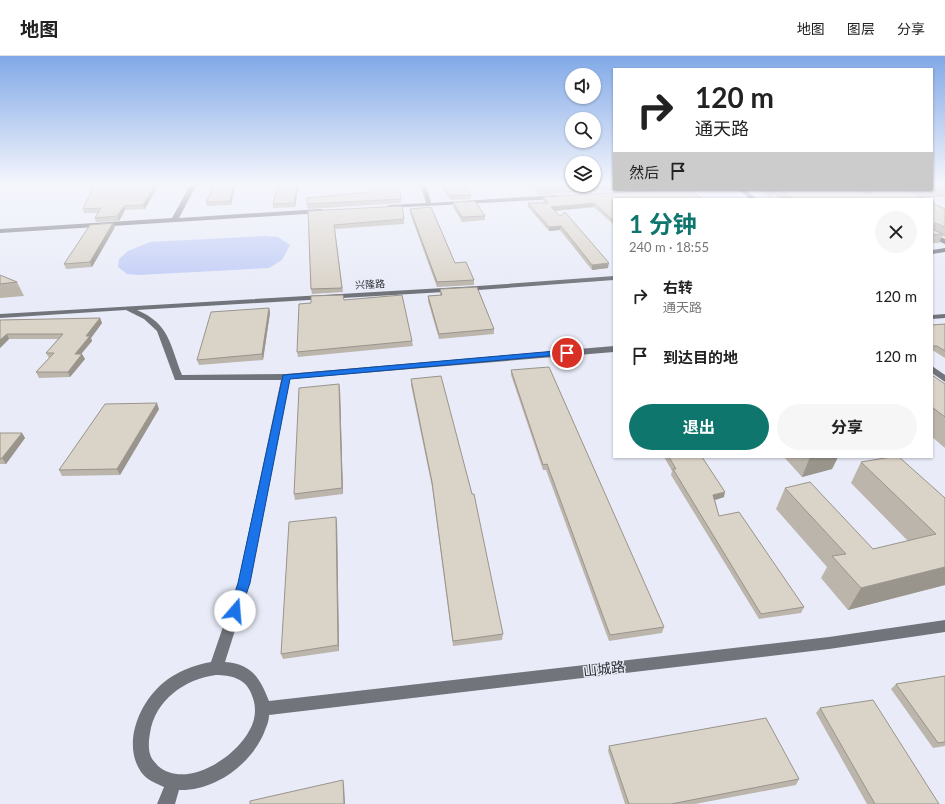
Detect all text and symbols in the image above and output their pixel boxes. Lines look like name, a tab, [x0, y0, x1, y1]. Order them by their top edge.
text: 地图	[20, 17, 58, 40]
text: 地图	[797, 20, 825, 37]
text: 图层	[847, 20, 875, 37]
text: 分享	[897, 20, 925, 37]
map controls	[565, 68, 601, 192]
button: sound	[565, 68, 601, 104]
text: 120 m	[695, 80, 774, 114]
icon: right	[629, 84, 681, 136]
button: search	[565, 112, 601, 148]
text: 通天路	[695, 117, 749, 139]
button: layers	[565, 156, 601, 192]
icon: arrive	[667, 160, 689, 182]
text: 然后	[629, 163, 659, 181]
text: 1 分钟	[629, 209, 697, 238]
button: close	[875, 211, 917, 253]
text: 240 m · 18:55	[629, 239, 709, 255]
street label: 兴隆路	[355, 277, 385, 291]
text: 右转	[663, 278, 693, 296]
icon: right	[629, 285, 651, 307]
text: 120 m	[875, 287, 917, 305]
text: 通天路	[663, 299, 702, 315]
pin	[550, 336, 584, 370]
icon: arrive	[556, 342, 578, 364]
icon: arrive	[629, 345, 651, 367]
text: 120 m	[875, 347, 917, 365]
text: 到达目的地	[663, 348, 738, 366]
button: 退出	[629, 404, 769, 450]
button: 分享	[777, 404, 917, 450]
position arrow	[214, 590, 256, 632]
street label: 山城路	[582, 658, 626, 679]

